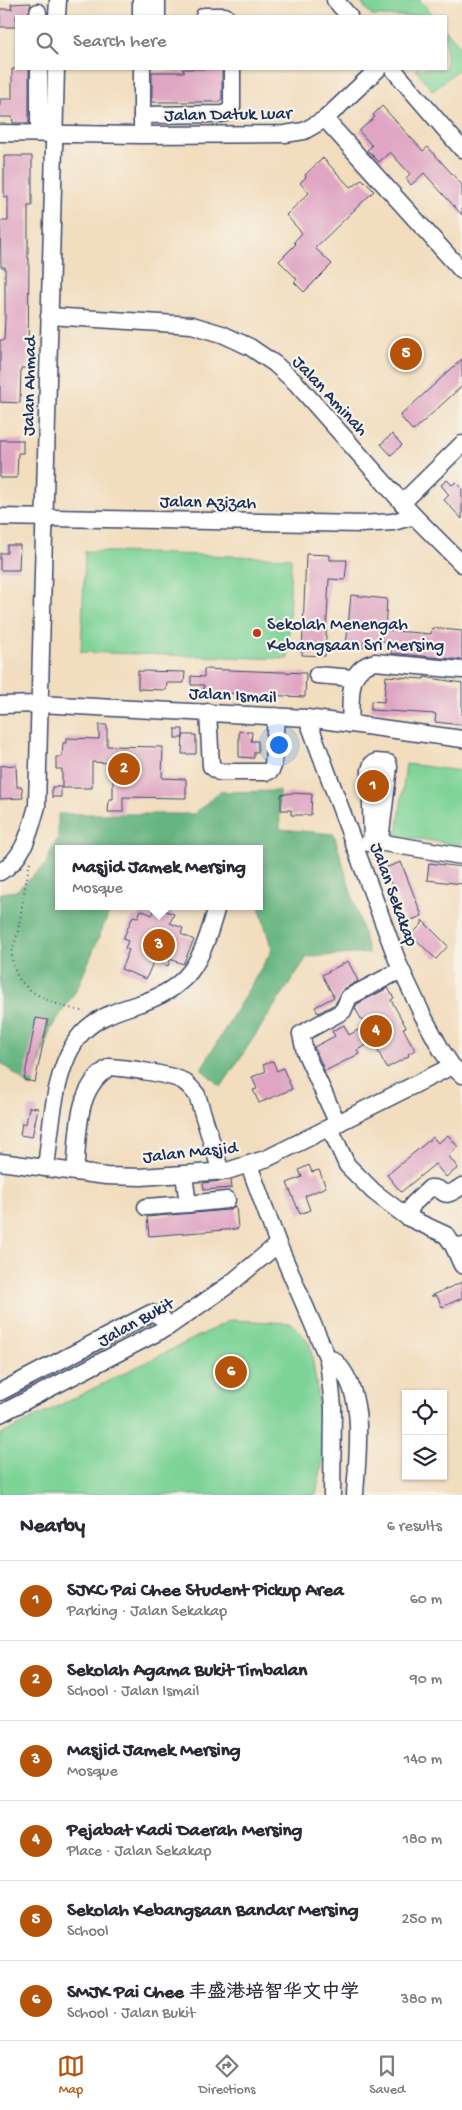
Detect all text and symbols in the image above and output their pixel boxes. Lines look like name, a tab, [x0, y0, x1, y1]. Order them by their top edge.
search box	[15, 15, 447, 70]
icon: search	[33, 29, 61, 57]
text: Search here	[73, 31, 167, 54]
street label: Jalan Datuk Luar	[164, 104, 294, 127]
street label: Jalan Ahmad	[19, 334, 42, 436]
pin: 5	[390, 335, 422, 373]
street label: Jalan Aminah	[287, 352, 372, 441]
street label: Jalan Azizah	[160, 492, 257, 515]
place label: Sekolah Menengah Kebangsaan Sri Mersing	[267, 615, 444, 657]
marker: Sekolah Menengah Kebangsaan Sri Mersing	[251, 627, 263, 639]
street label: Jalan Ismail	[188, 684, 277, 709]
your location	[266, 732, 292, 758]
pin: 2	[108, 750, 140, 788]
pin: 1	[357, 767, 389, 805]
street label: Jalan Sekakap	[364, 840, 421, 950]
popup	[55, 845, 263, 910]
text: Masjid Jamek Mersing	[72, 857, 246, 880]
text: Mosque	[72, 880, 123, 899]
pin: 3	[143, 926, 175, 964]
pin: 4	[360, 1012, 392, 1050]
street label: Jalan Masjid	[142, 1138, 240, 1169]
street label: Jalan Bukit	[95, 1293, 179, 1353]
pin: 6	[215, 1353, 247, 1391]
map controls	[402, 1390, 447, 1480]
button: locate	[402, 1390, 447, 1435]
button: layers	[402, 1435, 447, 1480]
text: Nearby	[20, 1515, 85, 1540]
text: 6 results	[387, 1518, 442, 1537]
text: SJKC Pai Chee Student Pickup Area	[67, 1580, 344, 1603]
text: 1	[33, 1591, 39, 1610]
text: 60 m	[410, 1591, 442, 1610]
text: Parking · Jalan Sekakap	[67, 1603, 227, 1622]
text: Sekolah Agama Bukit Timbalan	[67, 1660, 307, 1683]
text: 2	[32, 1671, 40, 1690]
text: 90 m	[410, 1671, 442, 1690]
text: School · Jalan Ismail	[67, 1683, 199, 1702]
text: Masjid Jamek Mersing	[67, 1740, 241, 1763]
text: 3	[32, 1751, 40, 1770]
text: 140 m	[404, 1751, 442, 1770]
text: Mosque	[67, 1763, 118, 1782]
text: Pejabat Kadi Daerah Mersing	[67, 1820, 302, 1843]
text: 4	[32, 1831, 40, 1850]
text: 180 m	[403, 1831, 442, 1850]
text: Place · Jalan Sekakap	[67, 1843, 211, 1862]
text: Sekolah Kebangsaan Bandar Mersing	[67, 1900, 359, 1923]
text: 5	[32, 1911, 40, 1930]
text: 250 m	[402, 1911, 442, 1930]
text: School	[67, 1923, 109, 1942]
text: SMJK Pai Chee 丰盛港培智华文中学	[67, 1982, 359, 2005]
text: 6	[32, 1991, 40, 2010]
text: 380 m	[401, 1991, 442, 2010]
text: School · Jalan Bukit	[67, 2005, 195, 2024]
tab: Map	[57, 2052, 85, 2099]
tab: Directions	[199, 2052, 256, 2099]
tab: Saved	[369, 2052, 405, 2099]

